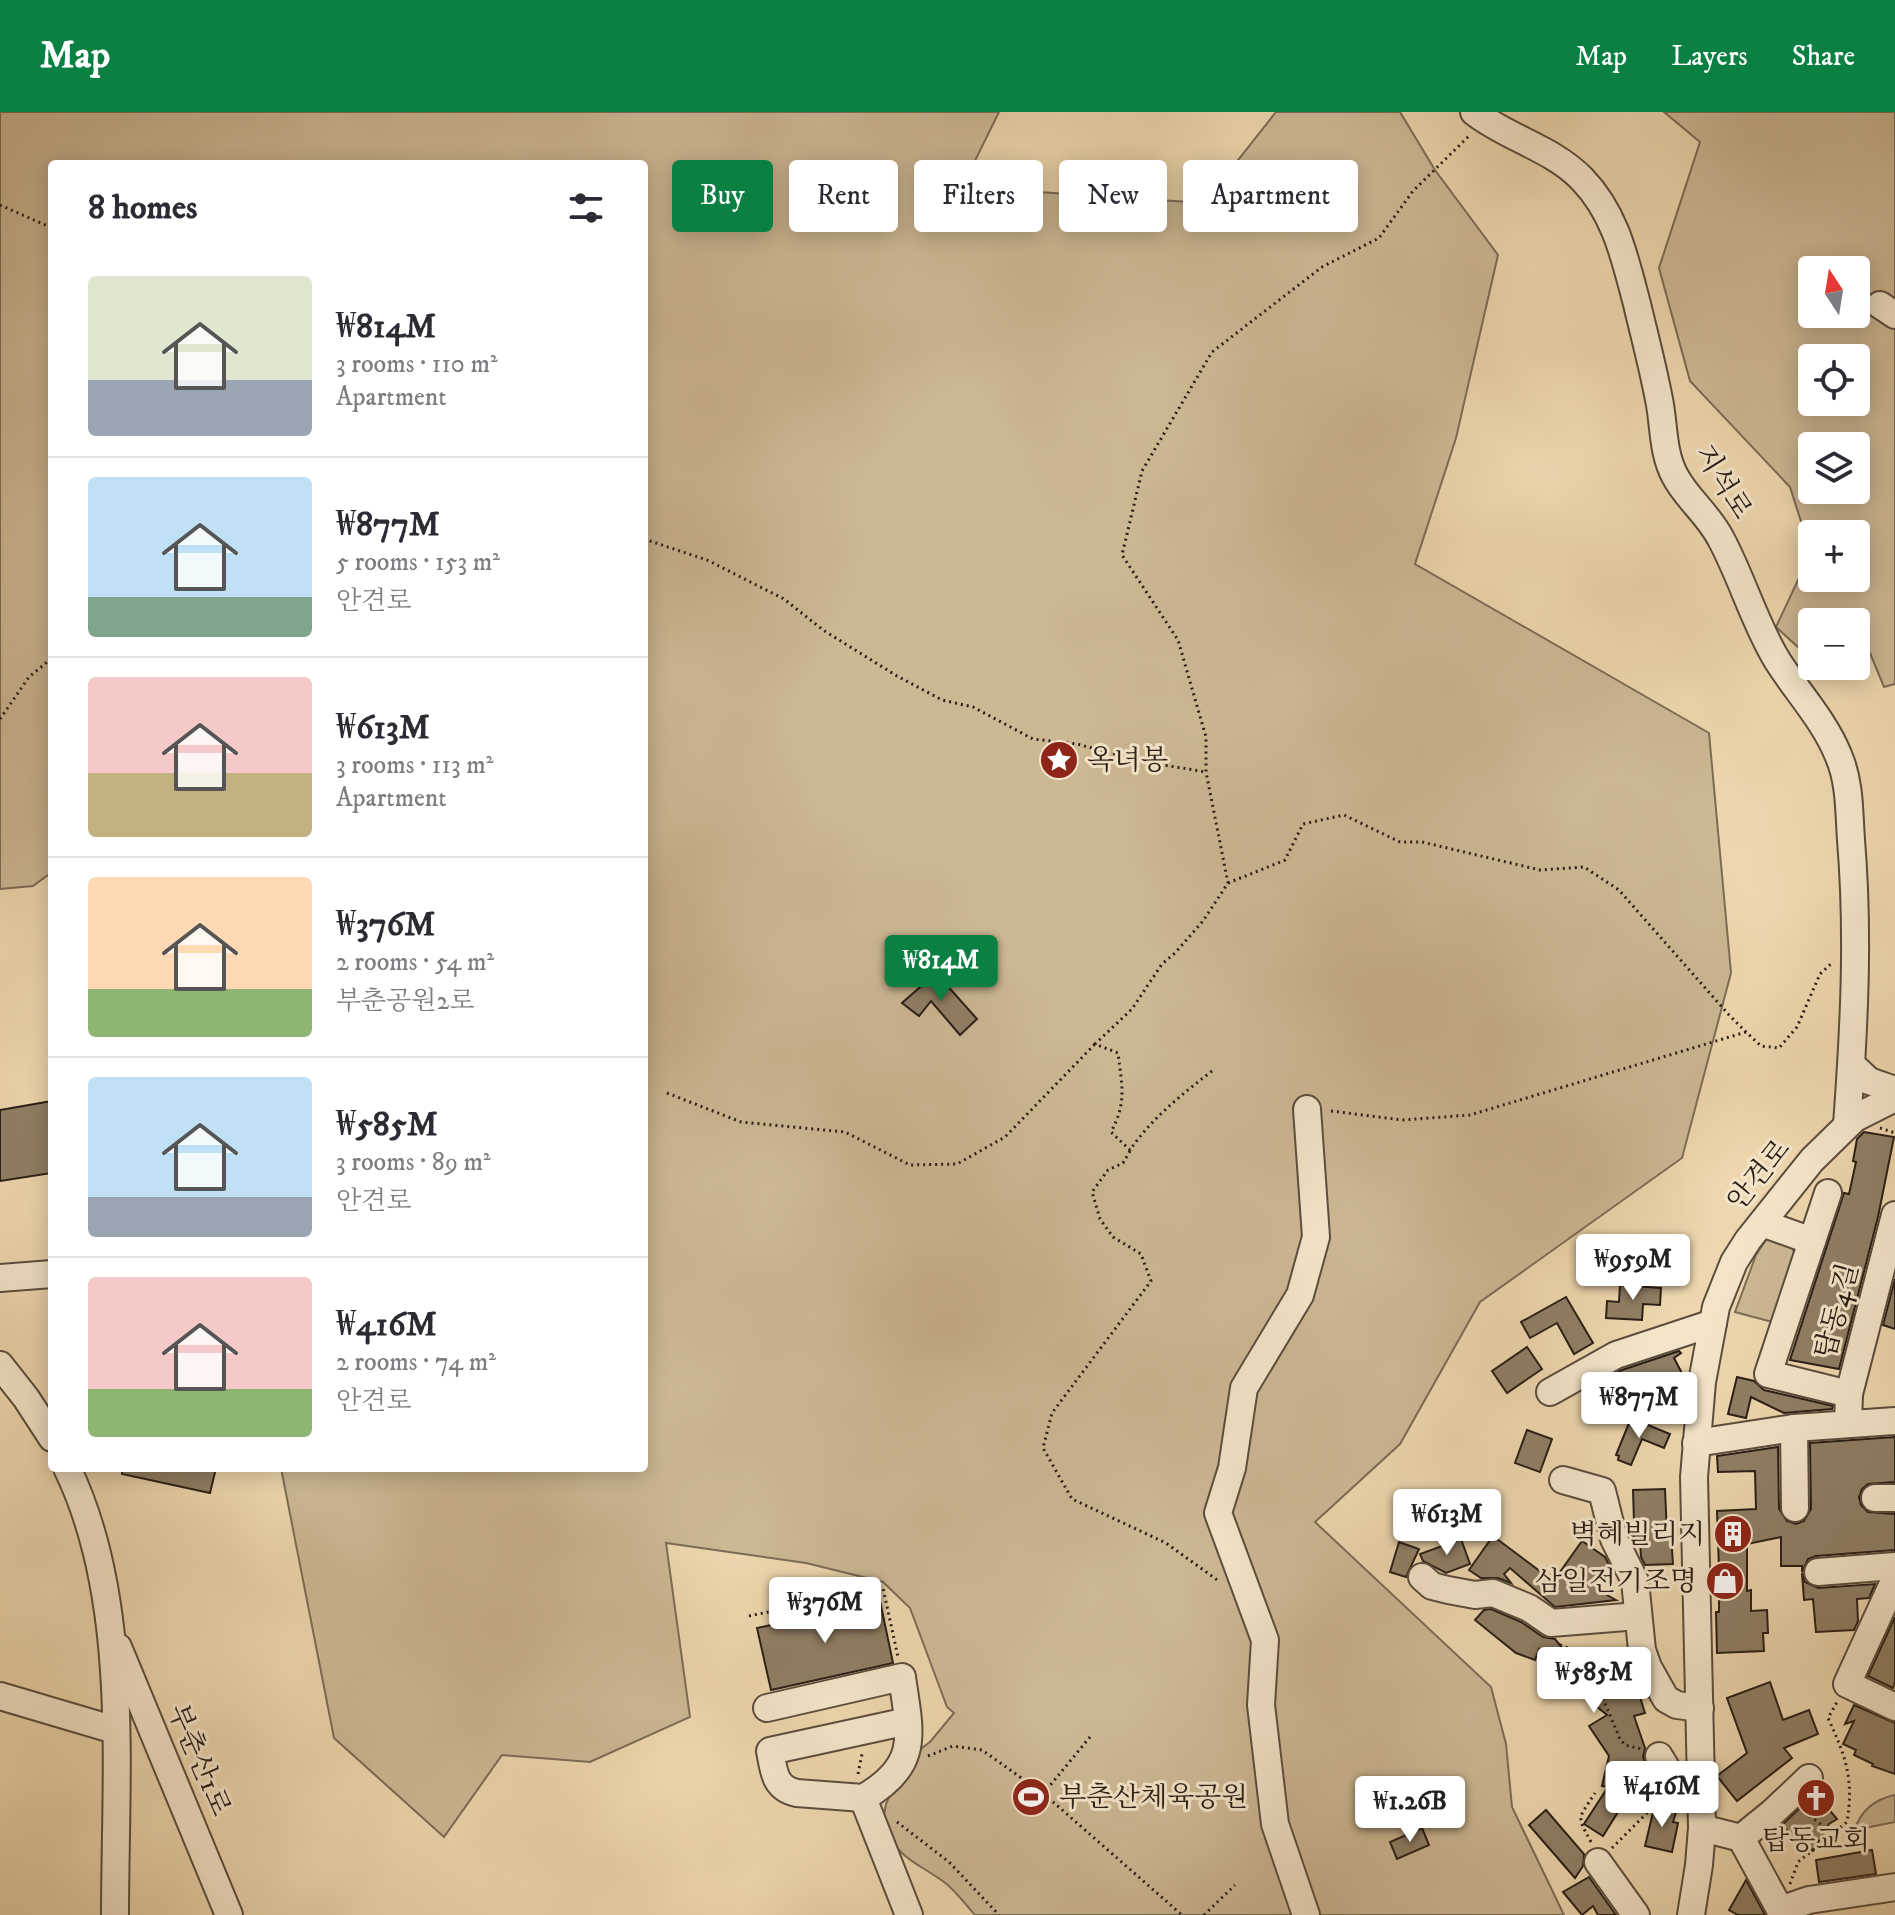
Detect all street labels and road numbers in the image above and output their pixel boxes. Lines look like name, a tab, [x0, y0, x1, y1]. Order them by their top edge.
street label: 지석로	[1687, 438, 1759, 526]
street label: 안견로	[1720, 1132, 1798, 1218]
street label: 탑동4길	[1808, 1259, 1866, 1363]
street label: 부춘산1로	[160, 1699, 238, 1821]

